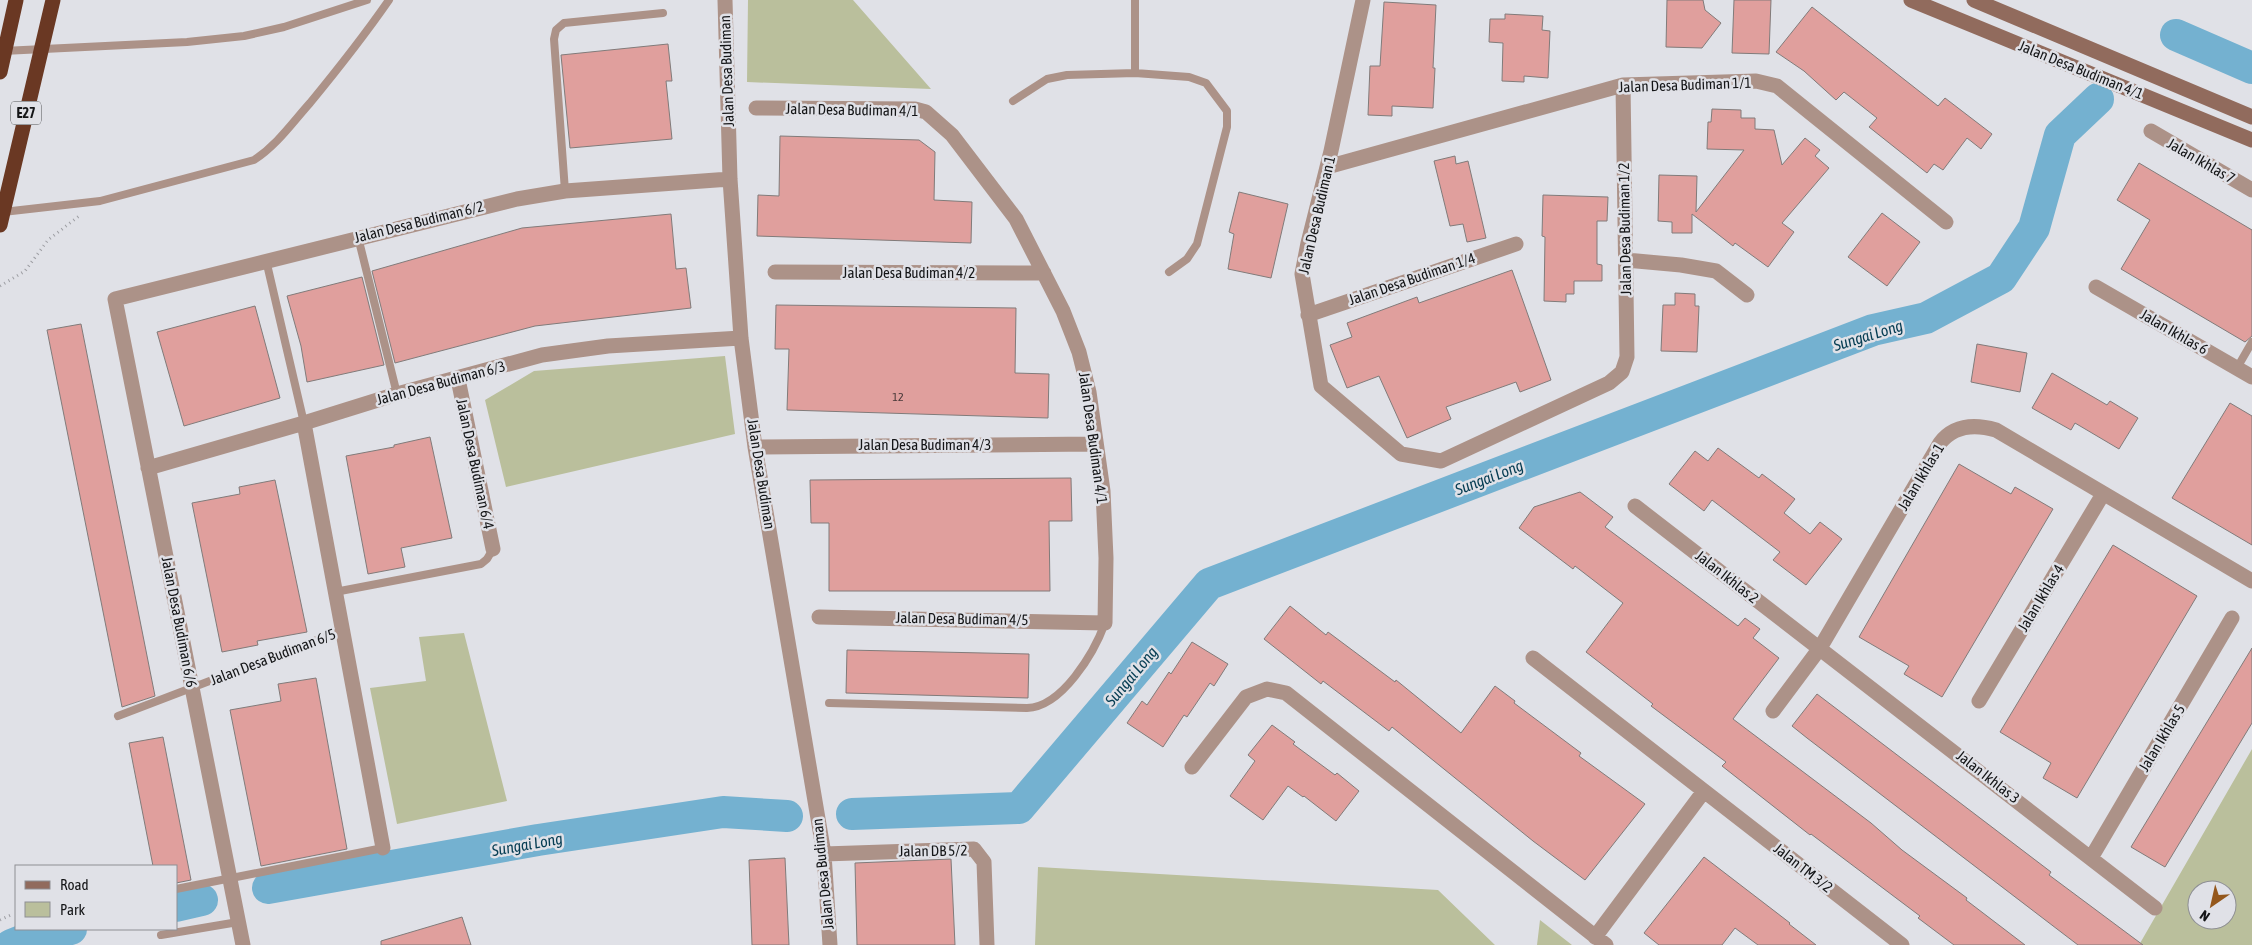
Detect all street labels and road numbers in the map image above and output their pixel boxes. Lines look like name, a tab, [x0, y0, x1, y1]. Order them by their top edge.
street label: Jalan Desa Budiman	[716, 15, 737, 127]
street label: Jalan Desa Budiman 4/1	[2016, 37, 2146, 102]
street label: Jalan Desa Budiman 1/1	[1618, 74, 1752, 95]
street label: Jalan Desa Budiman 4/1	[785, 100, 919, 119]
road number: E27	[11, 102, 41, 125]
street label: Jalan Ikhlas 7	[2164, 134, 2238, 187]
street label: Jalan Desa Budiman 1	[1295, 154, 1338, 276]
street label: Jalan Desa Budiman 1/2	[1615, 162, 1634, 296]
street label: Jalan Desa Budiman 6/2	[352, 197, 485, 246]
street label: Jalan Desa Budiman 1/4	[1346, 249, 1477, 308]
street label: Jalan Desa Budiman 4/2	[843, 264, 975, 281]
street label: Jalan Ikhlas 6	[2137, 305, 2211, 358]
street label: Jalan Desa Budiman 6/3	[375, 357, 507, 408]
street label: Jalan Desa Budiman 4/1	[1076, 371, 1111, 505]
street label: Jalan Desa Budiman 6/4	[453, 397, 498, 531]
street label: Jalan Desa Budiman	[744, 417, 779, 530]
street label: Jalan Desa Budiman 4/3	[859, 436, 991, 453]
street label: Jalan Ikhlas 1	[1894, 440, 1947, 513]
street label: Jalan Ikhlas 2	[1692, 547, 1762, 606]
street label: Jalan Desa Budiman 6/6	[158, 555, 201, 689]
street label: Jalan Ikhlas 4	[2014, 561, 2067, 634]
street label: Jalan Desa Budiman 4/5	[895, 609, 1029, 628]
street label: Jalan Desa Budiman 6/5	[208, 625, 338, 688]
street label: Jalan Ikhlas 5	[2135, 701, 2188, 774]
street label: Jalan Ikhlas 3	[1953, 747, 2023, 806]
street label: Jalan Desa Budiman	[808, 818, 837, 930]
street label: Jalan TM 3/2	[1771, 839, 1836, 896]
street label: Jalan DB 5/2	[898, 841, 968, 860]

